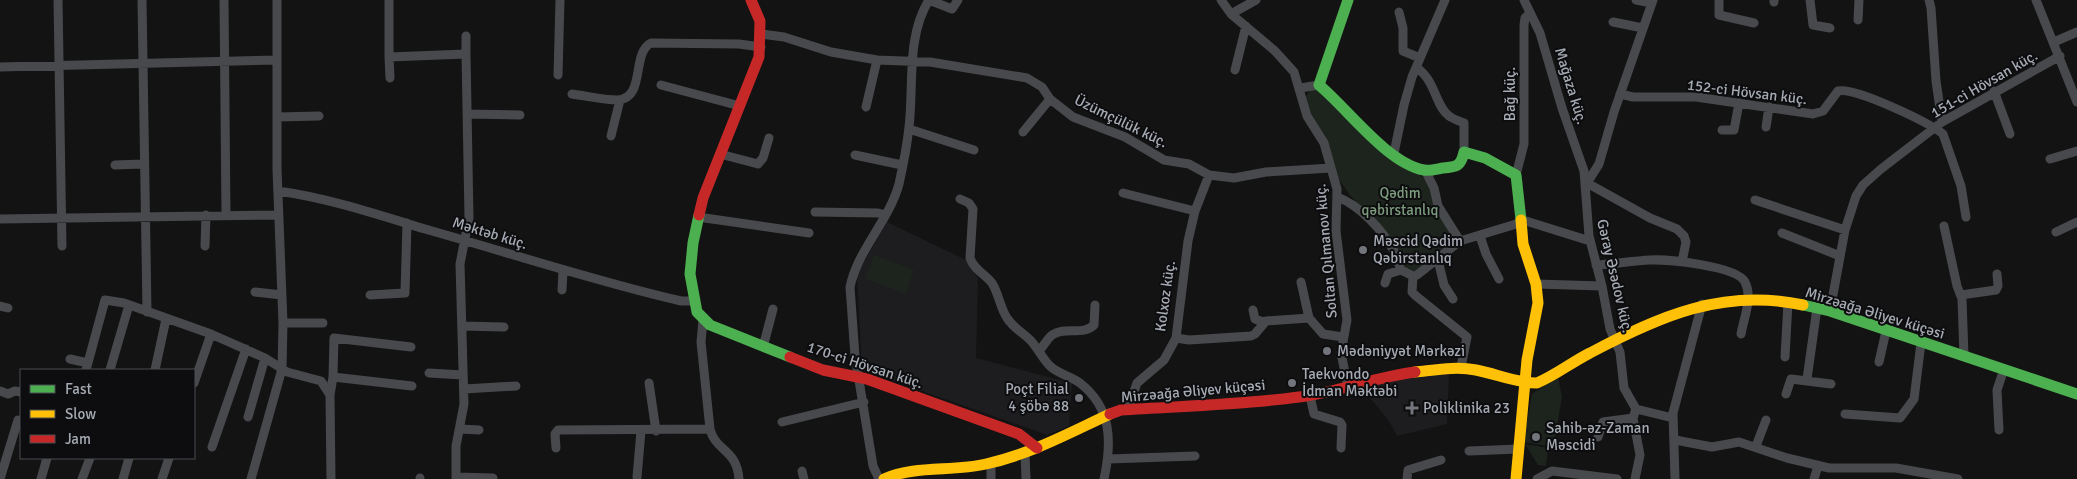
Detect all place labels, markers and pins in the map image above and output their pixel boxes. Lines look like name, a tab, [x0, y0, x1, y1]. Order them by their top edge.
place label: Məscid Qədim Qəbirstanlıq	[1373, 232, 1463, 267]
marker: Məscid Qədim Qəbirstanlıq	[1357, 244, 1369, 256]
place label: Mədəniyyət Mərkəzi	[1337, 342, 1465, 360]
marker: Mədəniyyət Mərkəzi	[1321, 345, 1333, 357]
place label: Taekvondo İdman Məktəbi	[1302, 365, 1397, 400]
marker: Taekvondo İdman Məktəbi	[1286, 377, 1298, 389]
place label: Poçt Filial 4 şöbə 88	[1005, 380, 1069, 415]
marker: Poçt Filial 4 şöbə 88	[1073, 392, 1085, 404]
place label: Poliklinika 23	[1423, 399, 1510, 417]
marker: Poliklinika 23	[1405, 401, 1419, 415]
place label: Sahib-əz-Zaman Məscidi	[1546, 419, 1650, 454]
marker: Sahib-əz-Zaman Məscidi	[1530, 431, 1542, 443]

